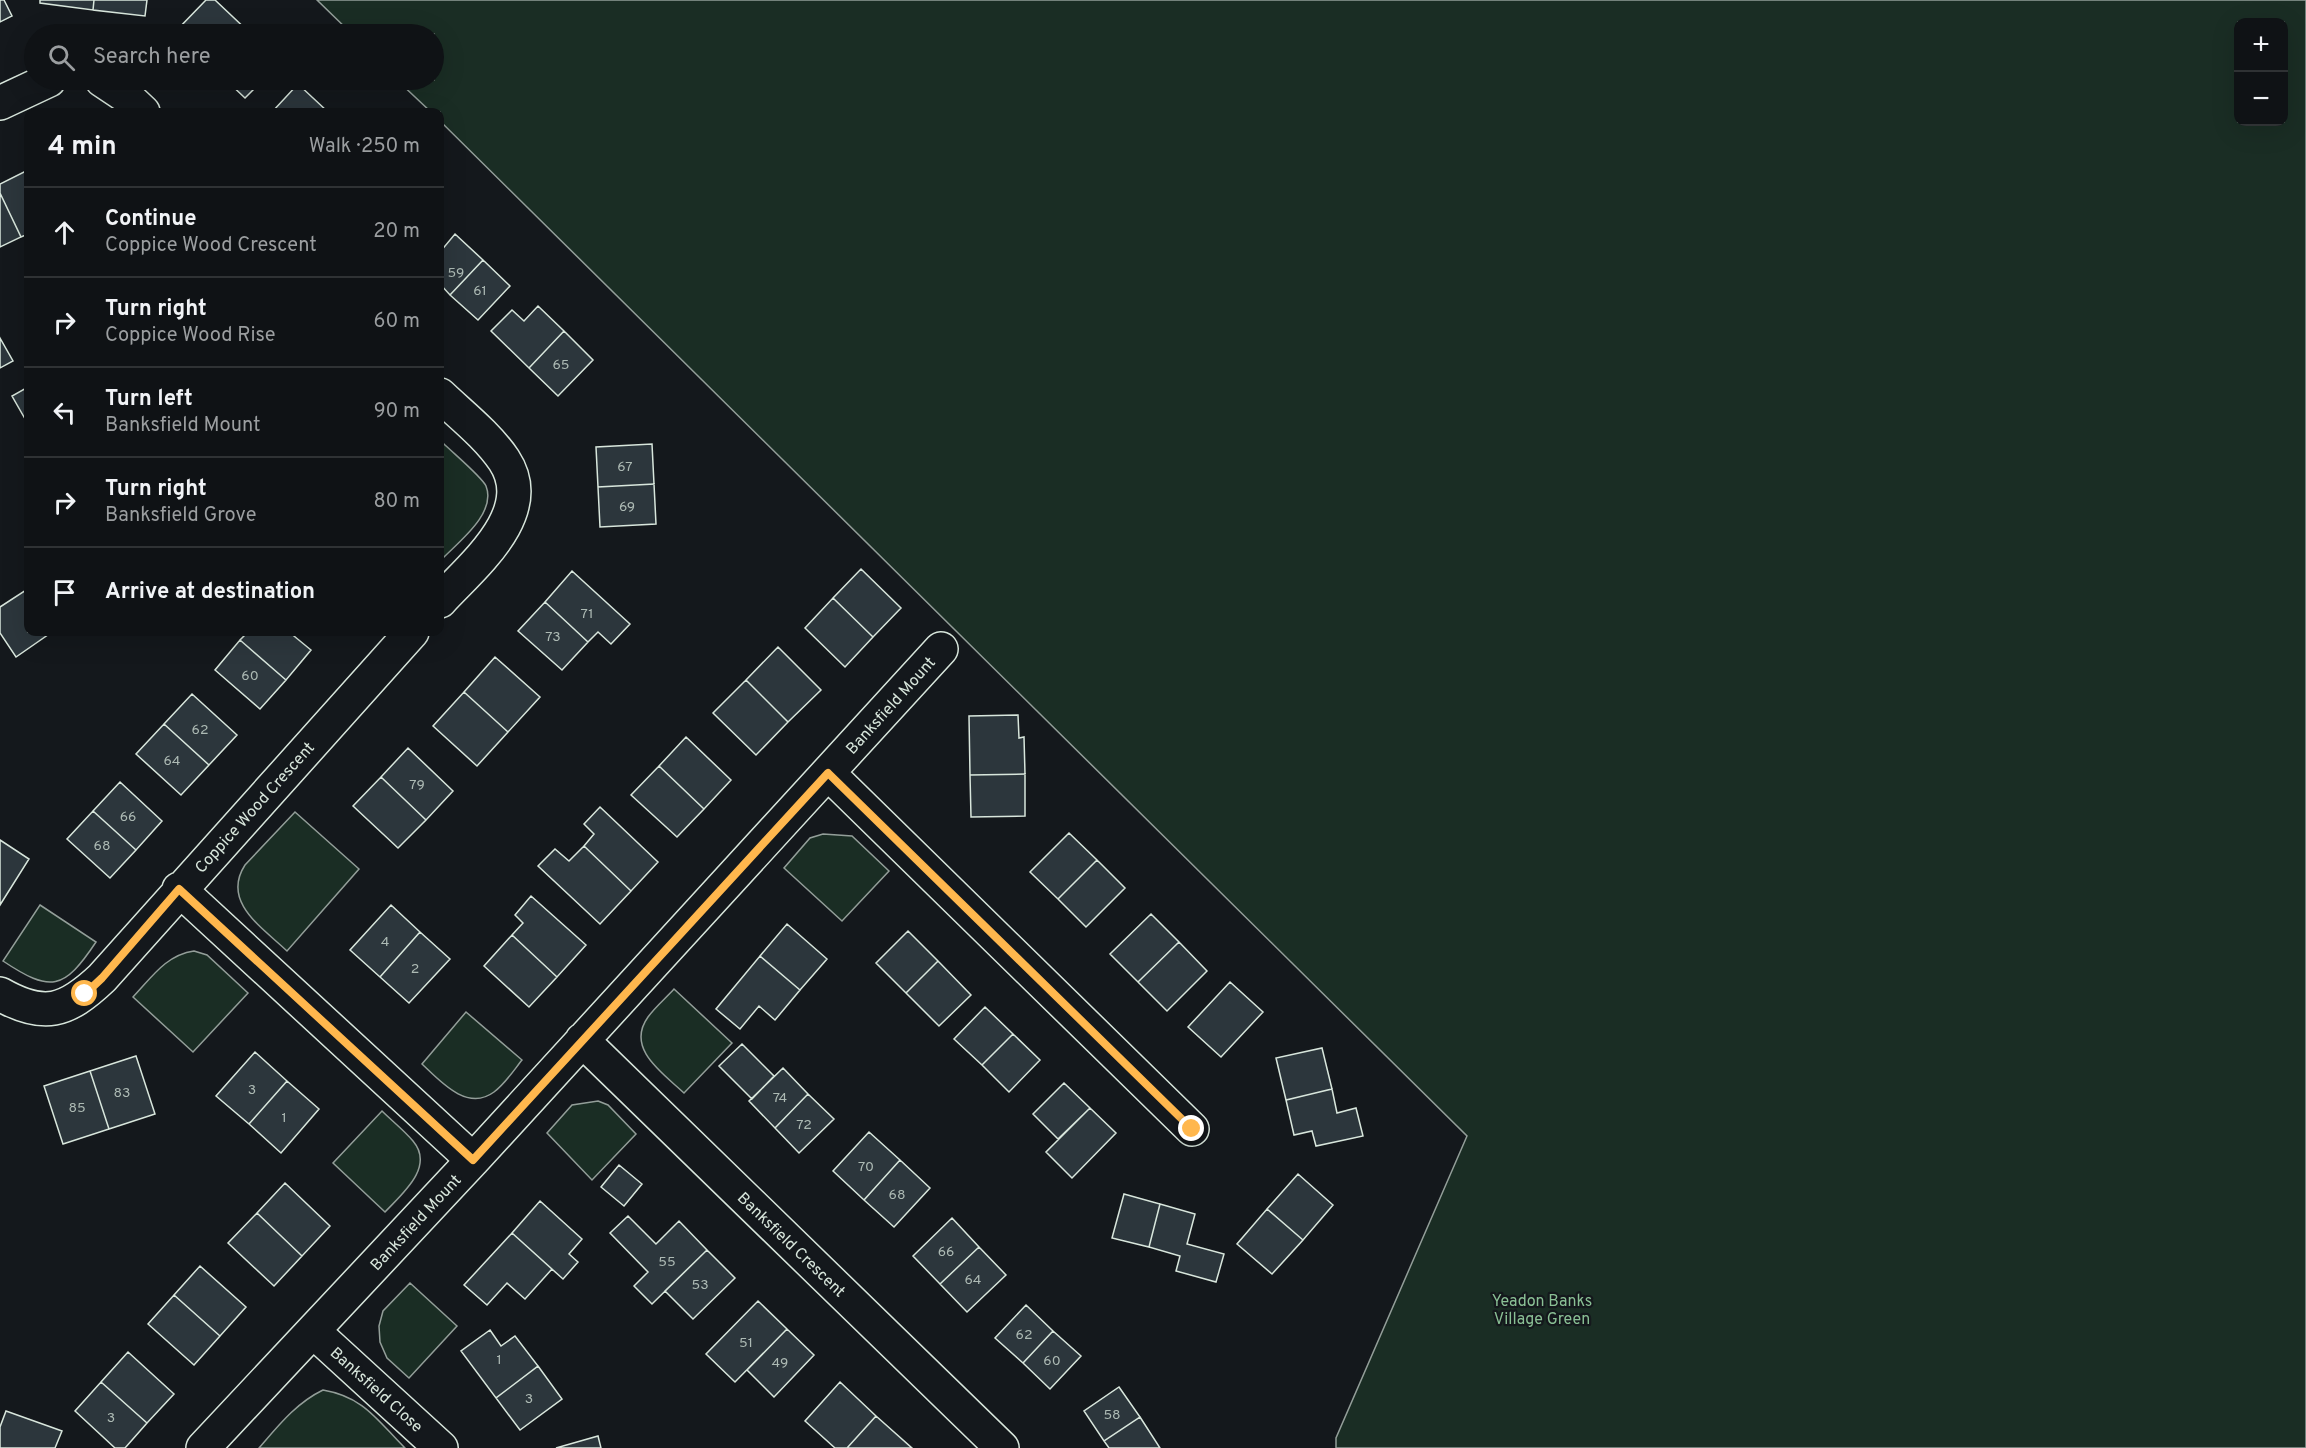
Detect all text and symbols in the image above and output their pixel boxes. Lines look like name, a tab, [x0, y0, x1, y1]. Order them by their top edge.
map controls	[2234, 18, 2288, 126]
button: +	[2234, 18, 2288, 72]
search box	[24, 24, 444, 90]
icon: search	[45, 41, 78, 74]
text: Search here	[93, 44, 211, 71]
button: −	[2234, 72, 2288, 126]
text: 4 min	[48, 131, 117, 164]
text: Walk · 250 m	[309, 134, 420, 160]
text: Continue	[105, 206, 196, 233]
icon: ahead	[48, 216, 81, 249]
text: 20 m	[373, 219, 420, 245]
text: Coppice Wood Crescent	[105, 233, 317, 259]
house number: 59	[448, 265, 464, 282]
house number: 61	[473, 283, 487, 300]
text: Turn right	[105, 296, 207, 323]
icon: right	[48, 306, 81, 339]
text: 60 m	[374, 309, 420, 335]
text: Coppice Wood Rise	[105, 323, 276, 349]
house number: 65	[552, 357, 570, 374]
text: Turn left	[105, 386, 193, 413]
icon: left	[48, 396, 81, 429]
text: 90 m	[374, 399, 420, 425]
text: Banksfield Mount	[105, 413, 261, 439]
house number: 67	[617, 459, 633, 476]
text: Turn right	[105, 476, 207, 503]
icon: right	[48, 486, 81, 519]
text: 80 m	[374, 489, 420, 515]
house number: 69	[619, 499, 635, 516]
text: Banksfield Grove	[105, 503, 256, 529]
icon: arrive	[48, 576, 81, 609]
text: Arrive at destination	[105, 579, 315, 606]
house number: 71	[581, 606, 593, 623]
house number: 73	[545, 629, 561, 646]
street label: Banksfield Mount	[842, 653, 941, 759]
house number: 60	[241, 668, 259, 685]
house number: 62	[192, 722, 208, 739]
street label: Coppice Wood Crescent	[191, 739, 320, 878]
house number: 64	[163, 753, 181, 770]
house number: 79	[409, 777, 425, 794]
house number: 66	[120, 809, 136, 826]
house number: 68	[94, 838, 110, 855]
house number: 4	[381, 934, 389, 951]
house number: 2	[411, 961, 419, 978]
route start	[71, 980, 97, 1006]
house number: 3	[248, 1082, 256, 1099]
house number: 83	[114, 1085, 130, 1102]
house number: 74	[773, 1090, 787, 1107]
house number: 85	[68, 1100, 86, 1117]
house number: 1	[281, 1110, 287, 1127]
route end	[1178, 1115, 1204, 1141]
house number: 72	[796, 1117, 812, 1134]
house number: 70	[858, 1159, 874, 1176]
street label: Banksfield Mount	[367, 1171, 466, 1276]
house number: 68	[889, 1187, 905, 1204]
street label: Banksfield Crescent	[732, 1189, 849, 1302]
house number: 66	[938, 1244, 954, 1261]
house number: 55	[658, 1254, 676, 1271]
house number: 64	[964, 1272, 982, 1289]
house number: 53	[691, 1277, 709, 1294]
park label: Yeadon Banks Village Green	[1492, 1292, 1592, 1330]
house number: 62	[1016, 1327, 1032, 1344]
house number: 51	[739, 1335, 753, 1352]
street label: Banksfield Close	[325, 1344, 426, 1437]
house number: 1	[496, 1352, 502, 1369]
house number: 60	[1043, 1353, 1061, 1370]
house number: 49	[772, 1355, 788, 1372]
house number: 3	[525, 1391, 533, 1408]
house number: 58	[1103, 1407, 1121, 1424]
house number: 3	[107, 1410, 115, 1427]

